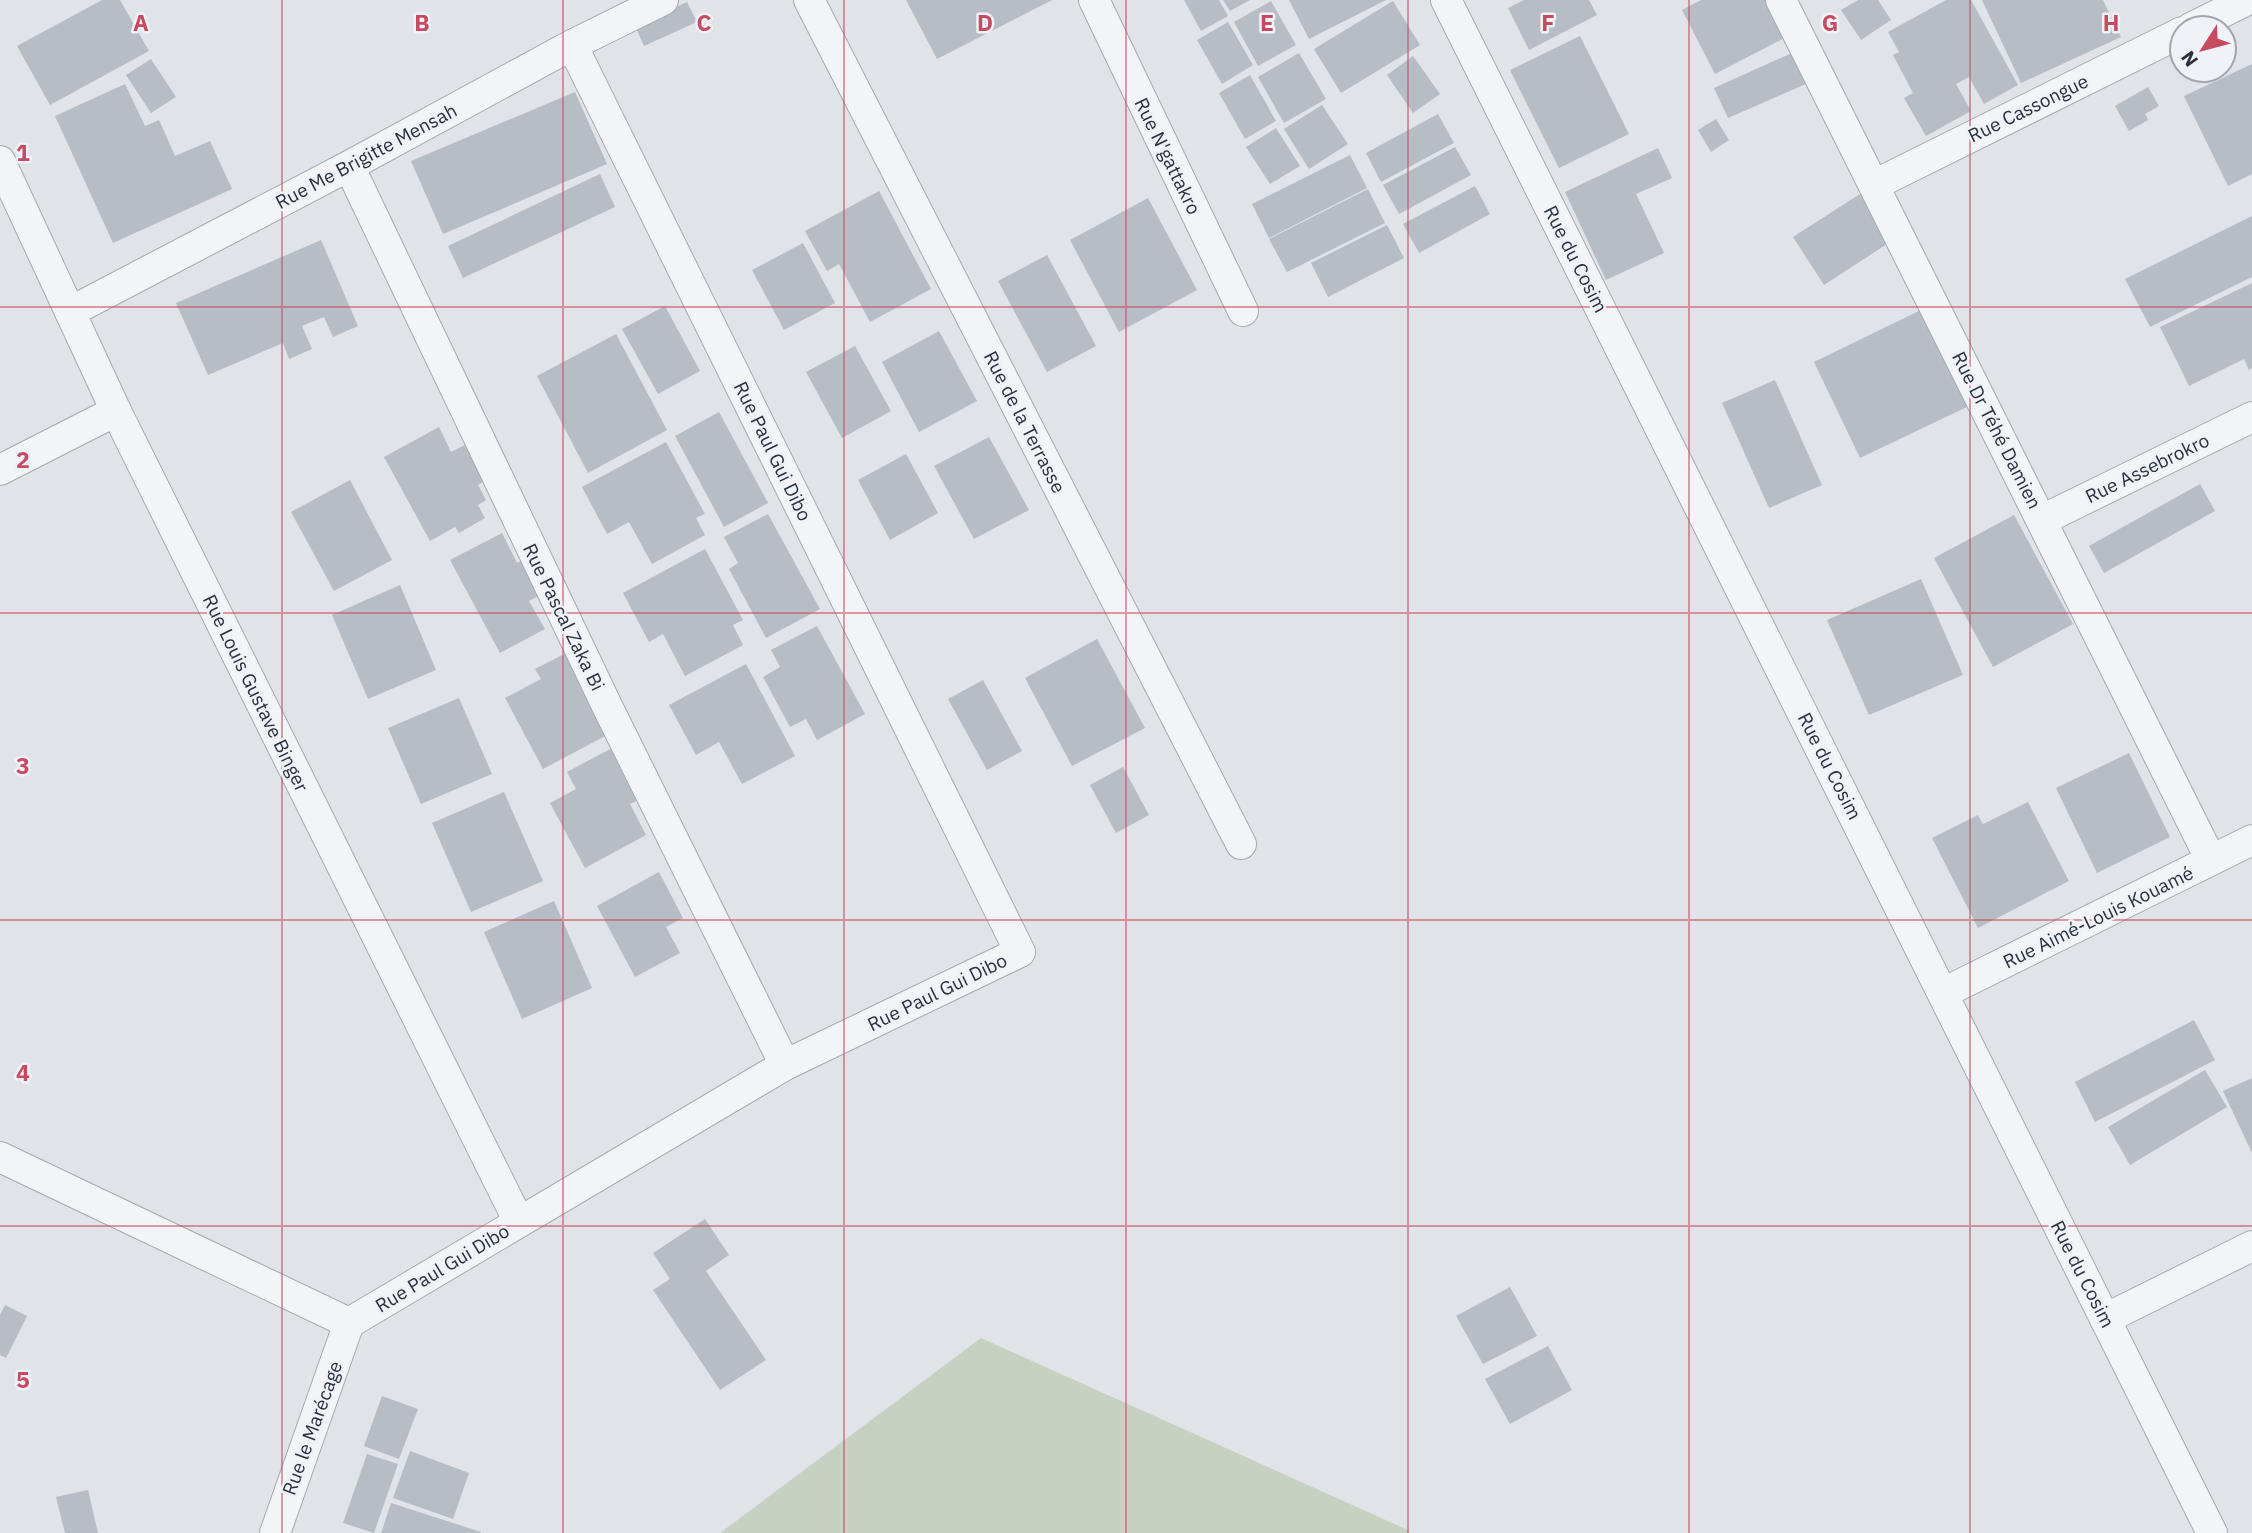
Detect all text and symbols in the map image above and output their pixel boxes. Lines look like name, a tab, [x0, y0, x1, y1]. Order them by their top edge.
text: A	[133, 7, 149, 37]
text: B	[414, 7, 430, 37]
text: C	[697, 7, 712, 37]
text: D	[977, 7, 993, 37]
text: E	[1260, 7, 1274, 37]
text: F	[1541, 7, 1555, 37]
text: G	[1822, 7, 1838, 37]
text: H	[2103, 7, 2119, 37]
north arrow	[2168, 14, 2238, 84]
text: N	[2175, 46, 2203, 72]
street label: Rue Cassongue	[1964, 69, 2092, 147]
street label: Rue N'gattakro	[1129, 94, 1207, 218]
street label: Rue Me Brigitte Mensah	[271, 98, 461, 214]
text: 1	[16, 137, 30, 167]
street label: Rue du Cosim	[1539, 201, 1613, 317]
street label: Rue de la Terrasse	[979, 347, 1071, 497]
street label: Rue Dr Téhé Damien	[1947, 347, 2047, 513]
street label: Rue Paul Gui Dibo	[729, 377, 817, 525]
street label: Rue Assebrokro	[2081, 428, 2213, 508]
text: 2	[16, 444, 30, 474]
street label: Rue Pascal Zaka Bi	[518, 539, 610, 695]
street label: Rue Louis Gustave Binger	[198, 591, 314, 795]
street label: Rue du Cosim	[1793, 708, 1867, 824]
text: 3	[16, 750, 30, 780]
street label: Rue Aimé-Louis Kouamé	[1999, 860, 2197, 974]
street label: Rue Paul Gui Dibo	[863, 948, 1011, 1036]
text: 4	[16, 1057, 30, 1087]
street label: Rue du Cosim	[2046, 1216, 2120, 1332]
street label: Rue Paul Gui Dibo	[371, 1219, 513, 1317]
street label: Rue le Marécage	[277, 1358, 347, 1498]
text: 5	[16, 1364, 30, 1394]

